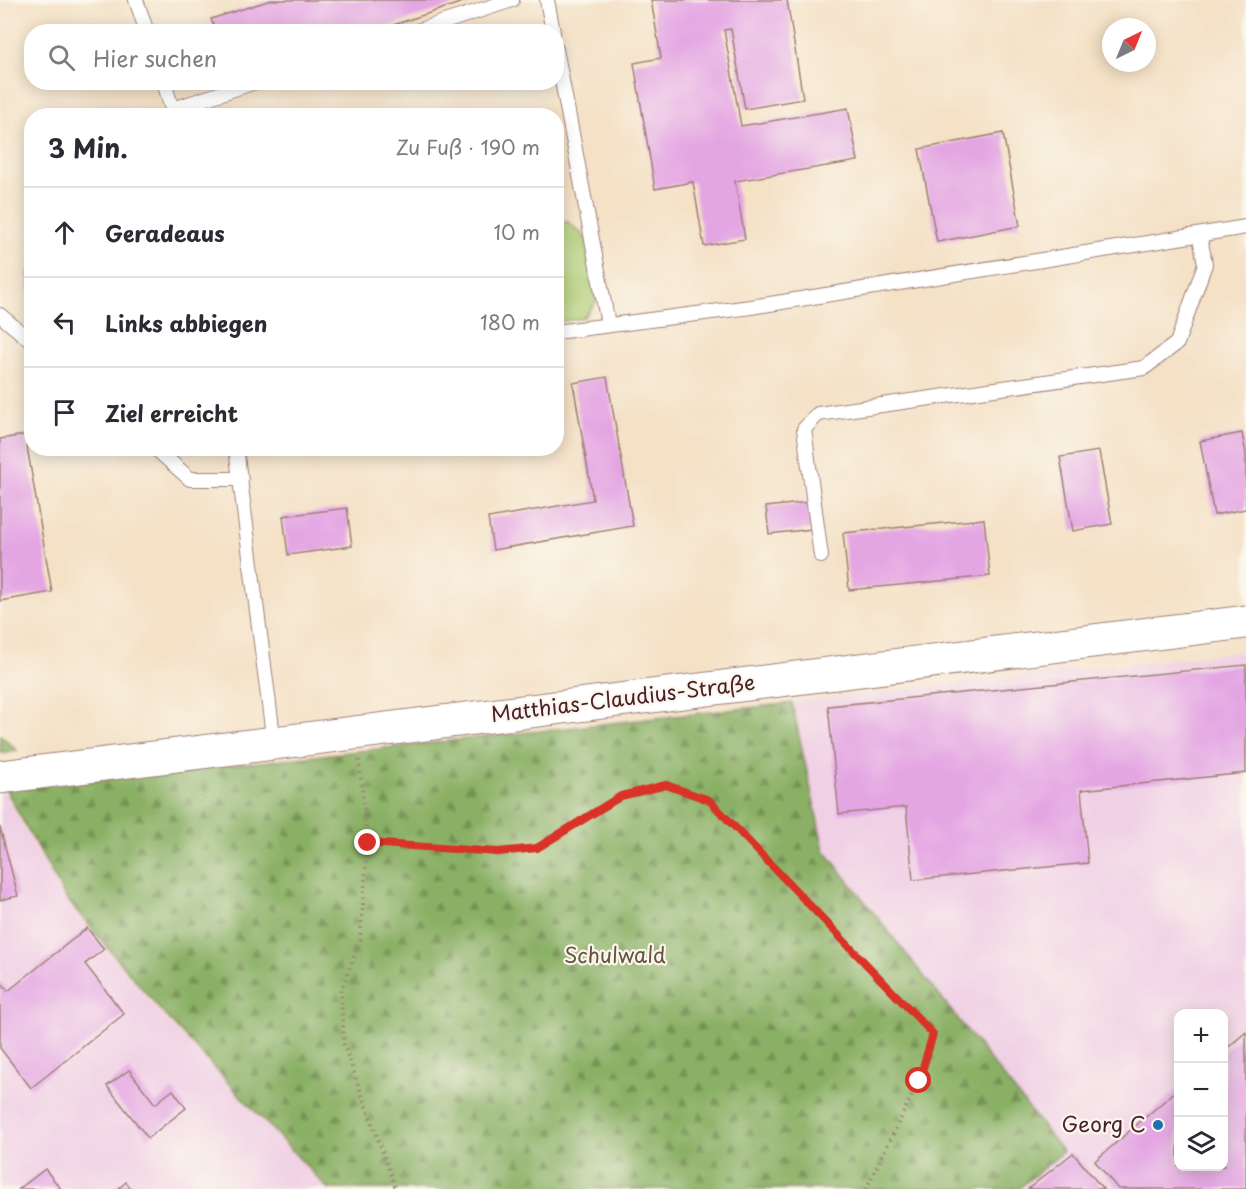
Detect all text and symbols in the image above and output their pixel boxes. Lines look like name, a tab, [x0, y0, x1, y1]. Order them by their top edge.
north arrow	[1102, 18, 1156, 72]
search box	[24, 24, 564, 90]
icon: search	[45, 41, 78, 74]
text: Hier suchen	[93, 41, 217, 74]
text: 3 Min.	[48, 128, 128, 167]
text: Zu Fuß · 190 m	[396, 132, 540, 162]
icon: ahead	[48, 216, 81, 249]
text: Geradeaus	[105, 216, 225, 249]
text: 10 m	[493, 217, 540, 247]
icon: left	[48, 306, 81, 339]
text: Links abbiegen	[105, 306, 267, 339]
text: 180 m	[480, 307, 540, 337]
icon: arrive	[48, 396, 81, 429]
text: Ziel erreicht	[105, 396, 238, 429]
street label: Matthias-Claudius-Straße	[489, 665, 757, 729]
route end	[354, 829, 380, 855]
park label: Schulwald	[564, 938, 666, 970]
map controls	[1174, 1009, 1228, 1171]
button: +	[1174, 1009, 1228, 1063]
button: −	[1174, 1063, 1228, 1117]
route start	[905, 1067, 931, 1093]
place label: Georg C	[1061, 1107, 1146, 1139]
button: layers	[1174, 1117, 1228, 1171]
marker: Georg C	[1151, 1118, 1165, 1132]

